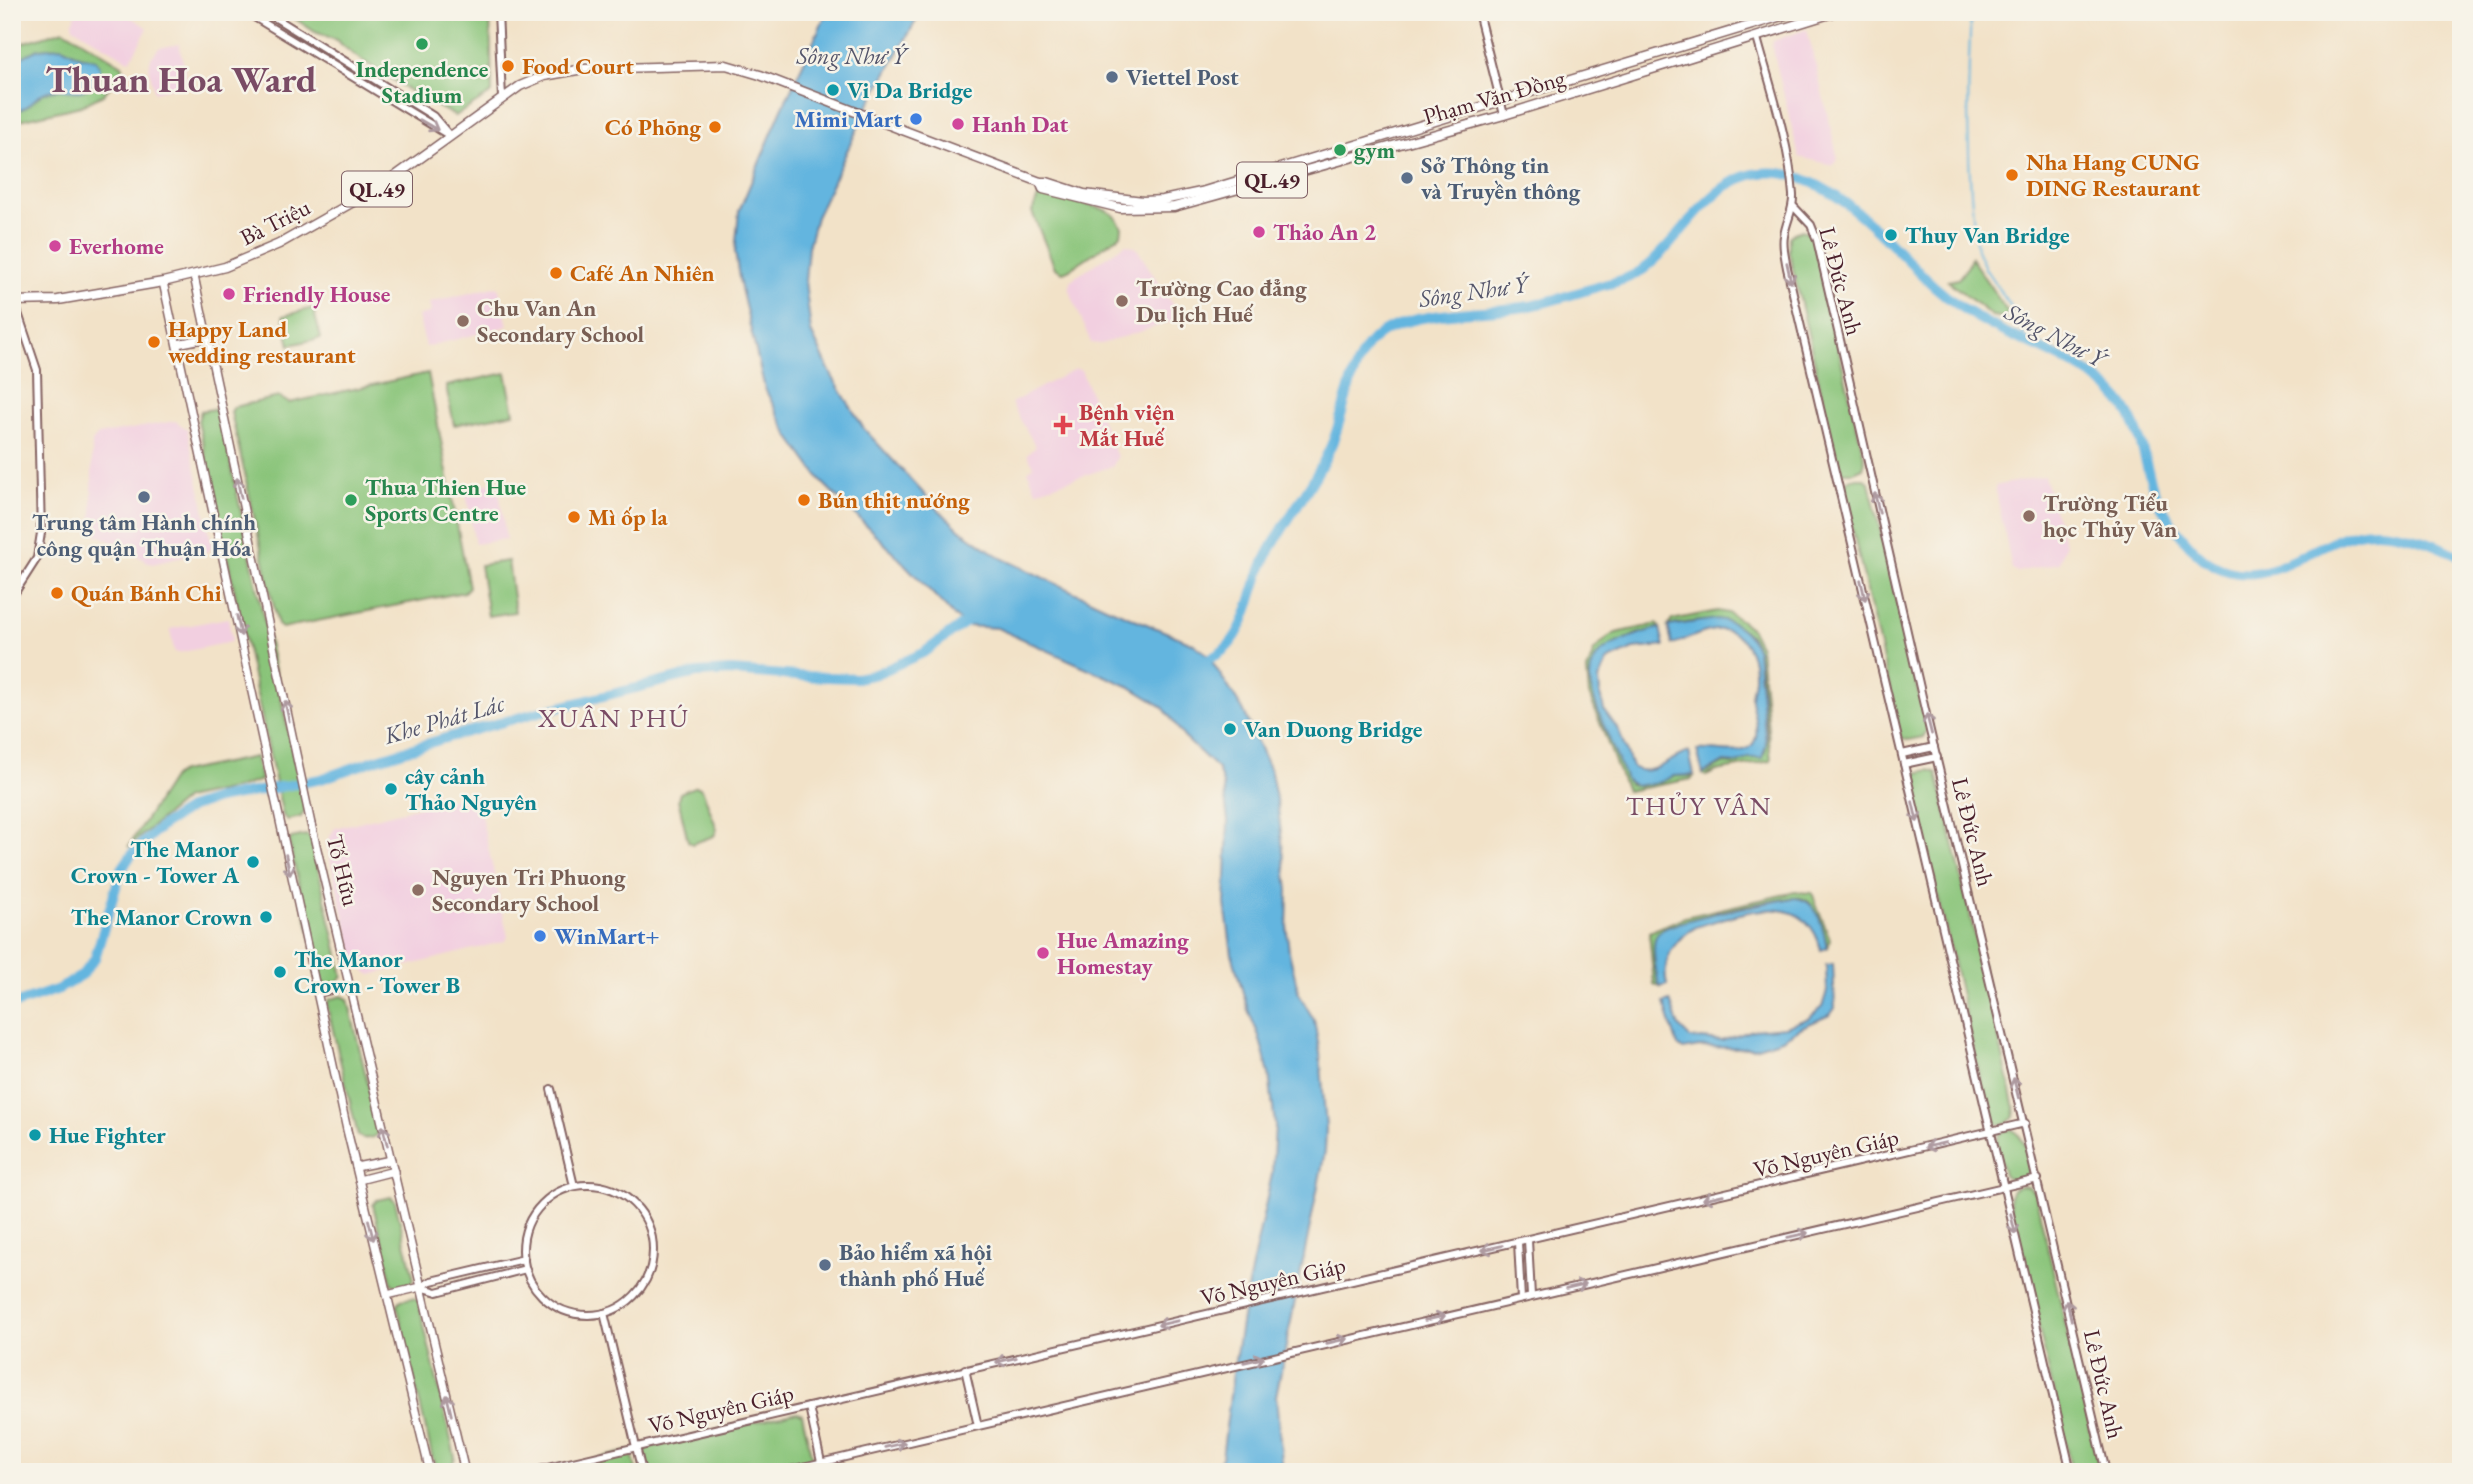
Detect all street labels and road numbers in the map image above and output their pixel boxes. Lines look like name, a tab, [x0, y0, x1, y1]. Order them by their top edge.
street label: Phạm Văn Đồng	[1420, 62, 1569, 132]
road number: QL.49	[1237, 162, 1307, 198]
road number: QL.49	[342, 172, 412, 206]
street label: Bà Triệu	[235, 192, 315, 252]
street label: Lê Đức Anh	[1812, 223, 1870, 339]
street label: Lê Đức Anh	[1945, 774, 2001, 890]
street label: Tố Hữu	[320, 831, 366, 909]
street label: Võ Nguyên Giáp	[1750, 1122, 1902, 1184]
street label: Võ Nguyên Giáp	[1197, 1250, 1349, 1312]
street label: Lê Đức Anh	[2077, 1326, 2131, 1442]
street label: Võ Nguyên Giáp	[645, 1378, 797, 1440]

